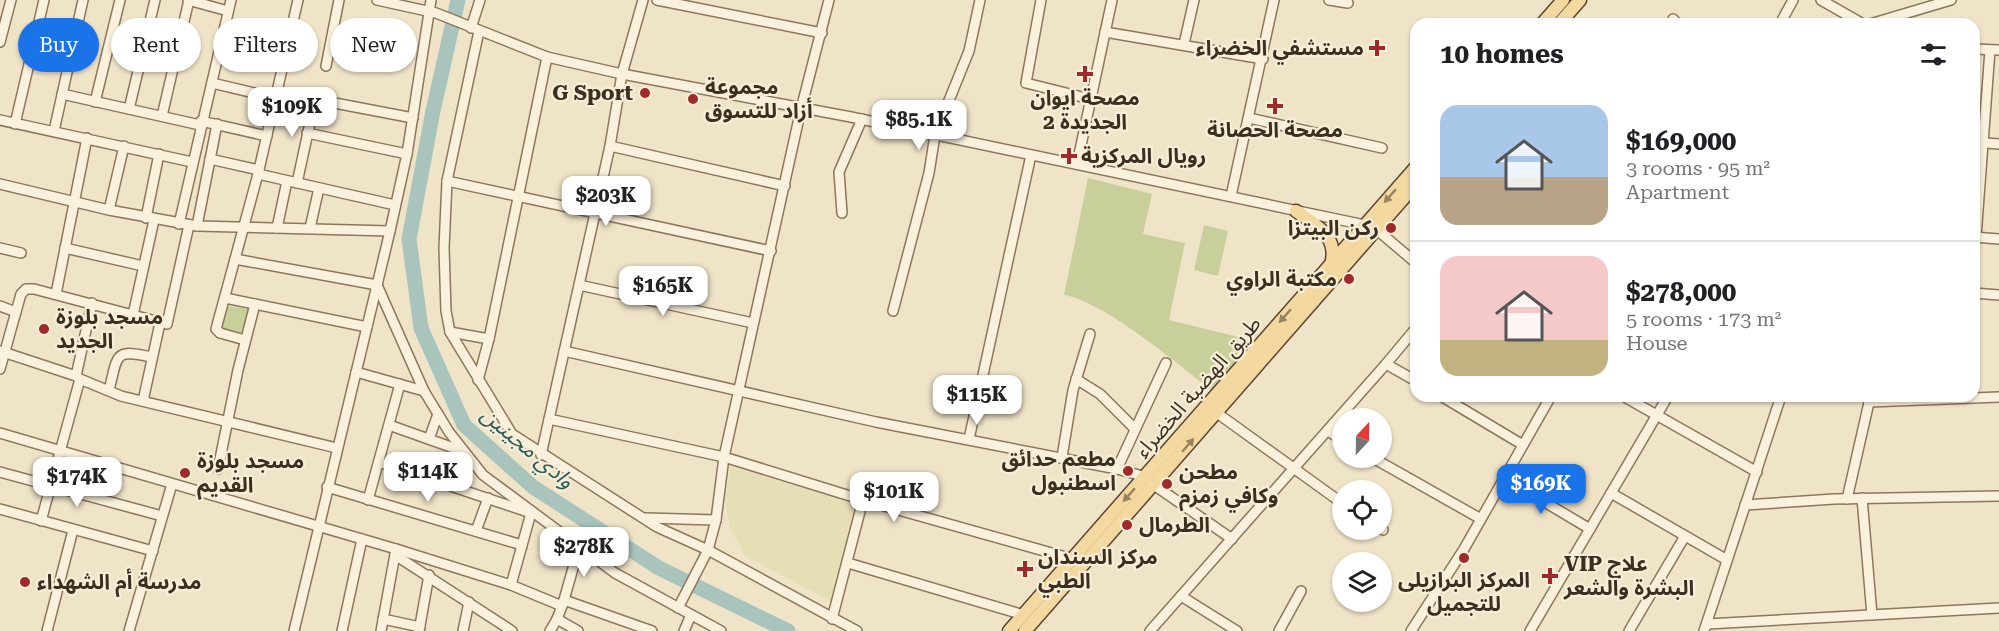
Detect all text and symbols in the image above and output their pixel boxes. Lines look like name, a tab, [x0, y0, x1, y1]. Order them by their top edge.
chip: Buy	[18, 18, 99, 72]
chip: Rent	[111, 18, 201, 72]
chip: Filters	[213, 18, 318, 72]
chip: New	[330, 18, 417, 72]
place label: مستشفي الخضراء	[1196, 36, 1364, 65]
icon: filters	[1917, 38, 1950, 71]
marker: مستشفي الخضراء	[1368, 39, 1386, 57]
text: 10 homes	[1440, 39, 1564, 69]
marker: مصحة ايوان الجديدة 2	[1076, 65, 1094, 83]
place label: مجموعة أزاد للتسوق	[705, 75, 813, 123]
place label: G Sport	[552, 81, 633, 105]
marker: G Sport	[638, 86, 652, 100]
place label: مصحة ايوان الجديدة 2	[1030, 86, 1140, 134]
pin: $109K	[250, 87, 334, 138]
marker: مجموعة أزاد للتسوق	[686, 92, 700, 106]
text: $109K	[262, 94, 322, 118]
marker: مصحة الحصانة	[1266, 97, 1284, 115]
pin: $85.1K	[870, 100, 968, 151]
text: $85.1K	[886, 107, 952, 131]
place label: مصحة الحصانة	[1207, 118, 1343, 142]
text: $169,000	[1626, 126, 1736, 156]
icon: home	[1488, 129, 1560, 201]
place label: رويال المركزية	[1081, 144, 1206, 168]
marker: رويال المركزية	[1062, 149, 1076, 163]
text: 3 rooms · 95 m²	[1626, 156, 1770, 180]
pin: $203K	[564, 176, 648, 227]
text: Apartment	[1626, 180, 1729, 204]
text: $203K	[576, 183, 636, 207]
one-way arrow	[1384, 188, 1397, 203]
place label: ركن البيتزا	[1288, 216, 1379, 240]
marker: ركن البيتزا	[1384, 221, 1398, 235]
pin: $165K	[621, 266, 705, 317]
place label: مكتبة الراوي	[1226, 267, 1337, 296]
marker: مكتبة الراوي	[1342, 272, 1356, 286]
text: $165K	[633, 273, 693, 297]
text: $278,000	[1626, 277, 1736, 307]
icon: home	[1488, 280, 1560, 352]
place label: مسجد بلوزة الجديد	[56, 305, 163, 353]
text: 5 rooms · 173 m²	[1626, 307, 1781, 331]
one-way arrow	[1279, 308, 1292, 323]
street label: طريق الهضبة الخضراء	[1130, 311, 1267, 463]
marker: مسجد بلوزة الجديد	[37, 322, 51, 336]
text: House	[1626, 331, 1688, 355]
pin: $115K	[935, 375, 1019, 426]
text: $115K	[947, 382, 1007, 406]
water label: وادي مجينين	[473, 401, 579, 497]
north arrow	[1332, 408, 1392, 468]
map controls	[1332, 408, 1392, 612]
one-way arrow	[1181, 438, 1194, 453]
place label: مطعم حدائق اسطنبول	[1001, 447, 1116, 495]
place label: مسجد بلوزة القديم	[197, 449, 304, 500]
pin: $114K	[386, 452, 470, 503]
pin: $174K	[35, 457, 119, 508]
text: $114K	[398, 459, 458, 483]
place label: مطحن وكافي زمزم	[1179, 460, 1278, 513]
text: $174K	[47, 464, 107, 488]
marker: مطعم حدائق اسطنبول	[1121, 464, 1135, 478]
pin: $169K	[1499, 464, 1583, 515]
marker: مسجد بلوزة القديم	[178, 466, 192, 480]
text: $169K	[1511, 471, 1571, 495]
pin: $101K	[852, 472, 936, 523]
marker: مطحن وكافي زمزم	[1160, 477, 1174, 491]
text: $101K	[864, 479, 924, 503]
button: locate	[1332, 480, 1392, 540]
one-way arrow	[1123, 487, 1136, 502]
place label: الطرمال	[1139, 513, 1210, 537]
marker: الطرمال	[1120, 518, 1134, 532]
pin: $278K	[542, 527, 626, 578]
text: $278K	[554, 534, 614, 558]
place label: مركز السندان الطبي	[1038, 545, 1158, 598]
marker: المركز البرازيلى للتجميل	[1457, 551, 1471, 565]
button: layers	[1332, 552, 1392, 612]
place label: VIP علاج البشرة والشعر	[1563, 552, 1694, 600]
marker: مركز السندان الطبي	[1016, 560, 1034, 578]
marker: VIP علاج البشرة والشعر	[1541, 567, 1559, 585]
place label: مدرسة أم الشهداء	[37, 568, 202, 598]
place label: المركز البرازيلى للتجميل	[1398, 568, 1530, 616]
marker: مدرسة أم الشهداء	[18, 575, 32, 589]

